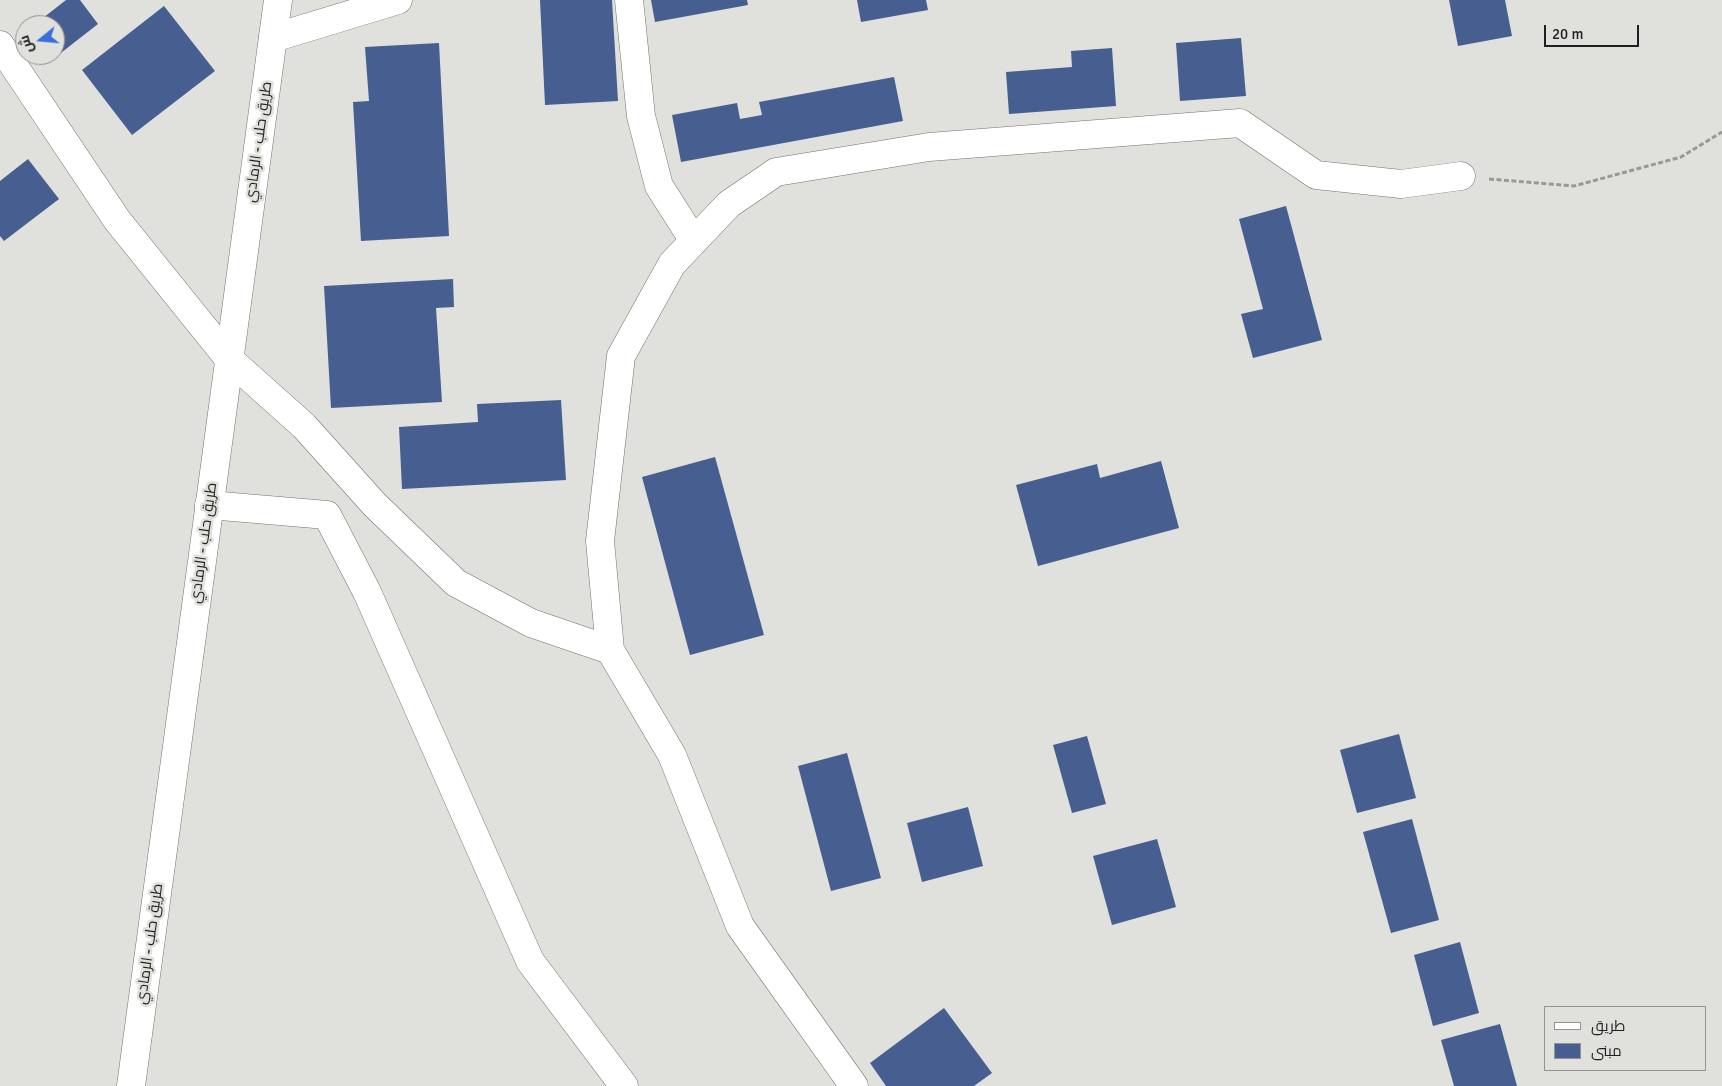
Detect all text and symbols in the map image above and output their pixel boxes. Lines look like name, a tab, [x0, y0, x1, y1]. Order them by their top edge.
north arrow	[15, 15, 65, 65]
scale bar	[1547, 15, 1642, 47]
text: 20 m	[1552, 25, 1583, 43]
text: ش	[15, 33, 37, 55]
street label: طريق حلب - الرمادي	[242, 80, 276, 204]
street label: طريق حلب - الرمادي	[187, 481, 221, 605]
street label: طريق حلب - الرمادي	[133, 882, 167, 1006]
legend	[1544, 1006, 1707, 1071]
text: طريق	[1591, 1017, 1625, 1035]
text: مبنى	[1591, 1042, 1622, 1060]

